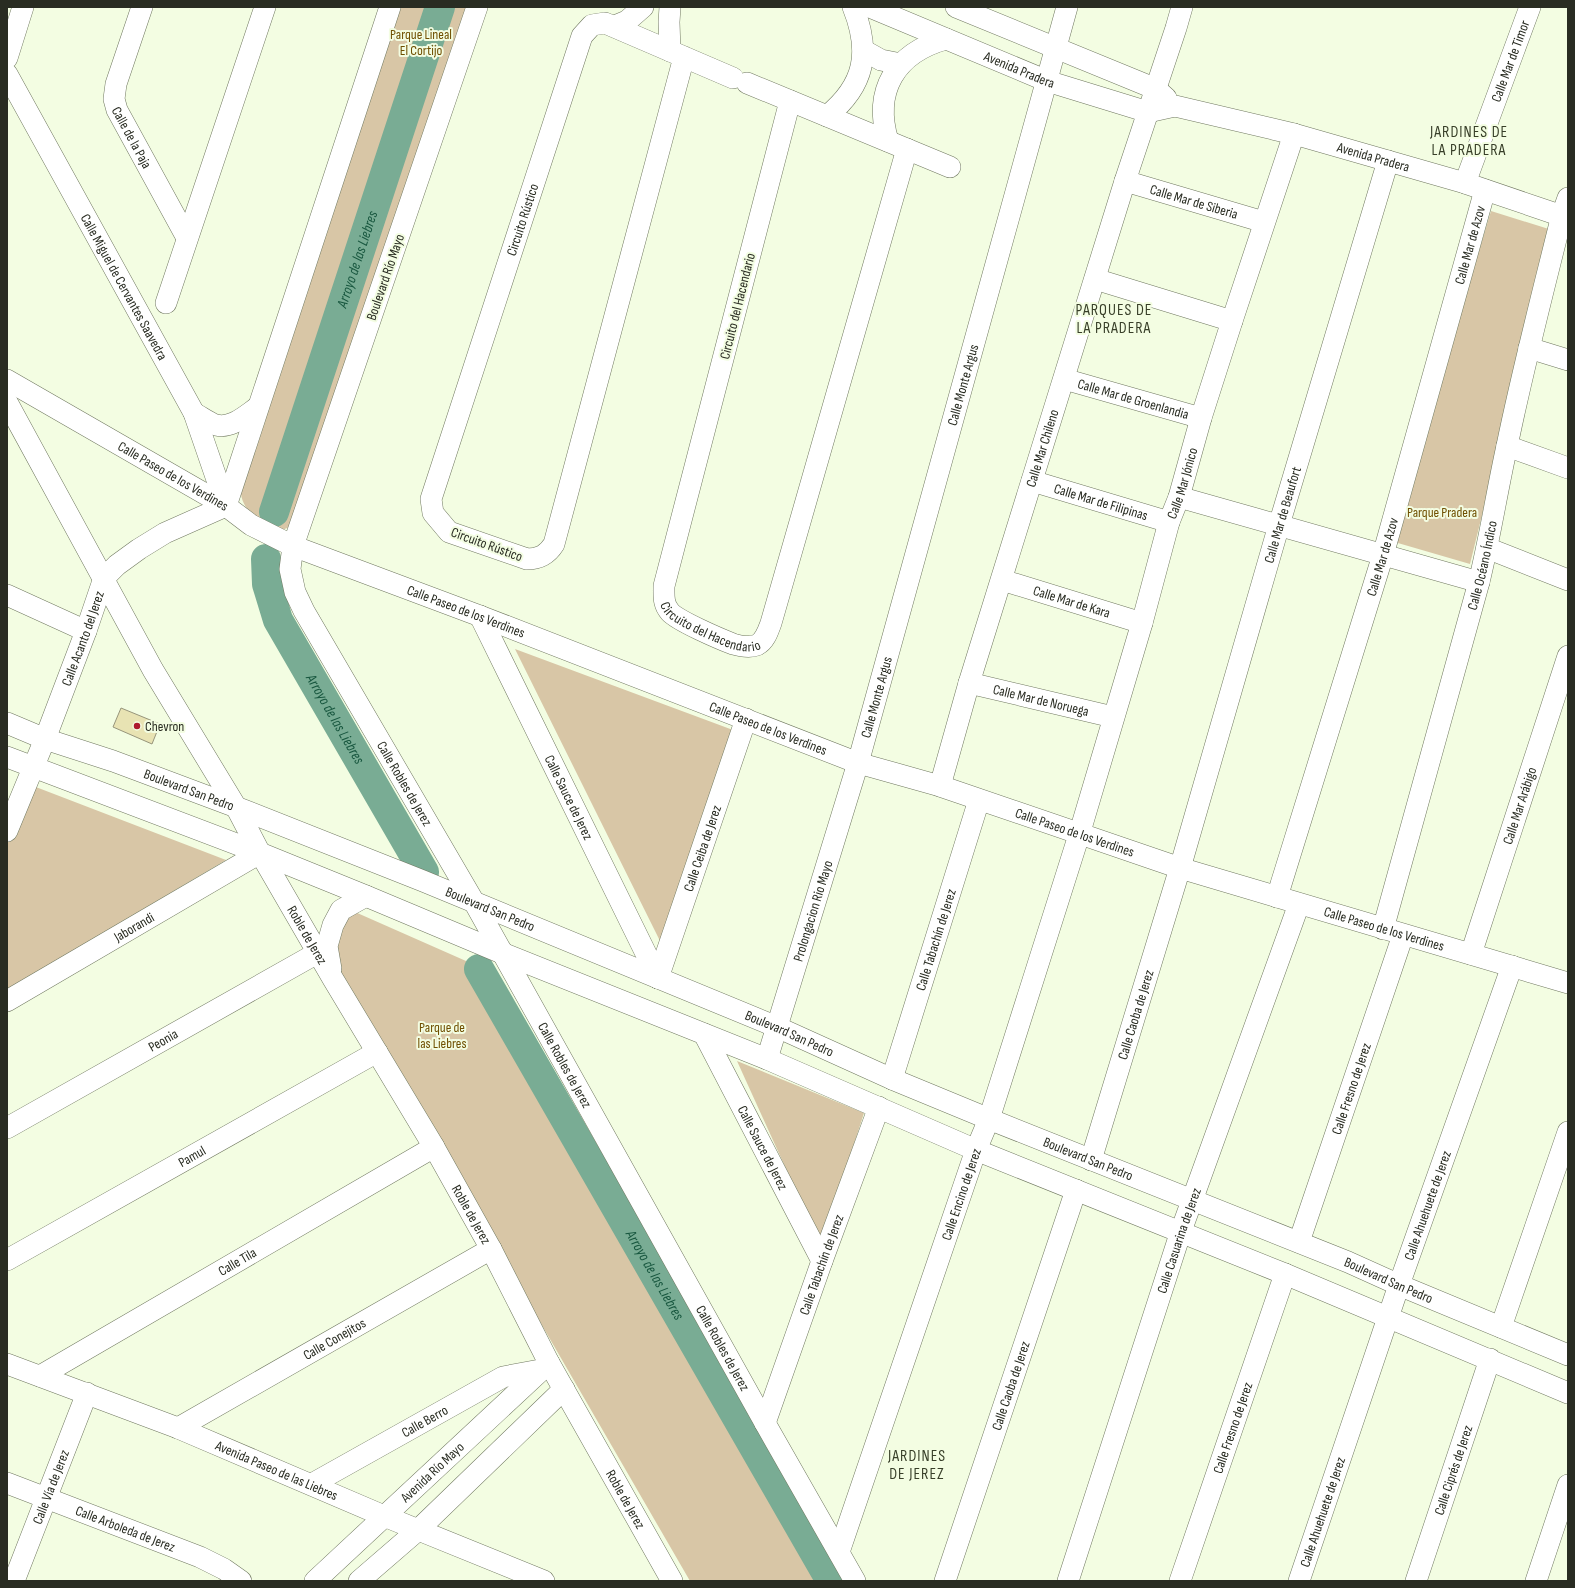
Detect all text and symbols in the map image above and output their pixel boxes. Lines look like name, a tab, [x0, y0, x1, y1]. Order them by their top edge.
street label: Calle Mar de Timor	[1488, 18, 1533, 104]
park label: Parque Lineal El Cortijo	[390, 26, 452, 59]
street label: Avenida Pradera	[981, 47, 1056, 92]
street label: Calle de la Paja	[108, 104, 155, 172]
district label: JARDINES DE LA PRADERA	[1429, 123, 1508, 160]
street label: Avenida Pradera	[1334, 139, 1411, 176]
street label: Circuito Rústico	[503, 181, 542, 258]
street label: Calle Mar de Siberia	[1148, 181, 1240, 223]
street label: Calle Mar de Azov	[1451, 203, 1489, 286]
water label: Arroyo de las Liebres	[332, 208, 383, 311]
street label: Calle Miguel de Cervantes Saavedra	[77, 211, 171, 363]
street label: Boulevard Río Mayo	[363, 232, 408, 323]
street label: Circuito del Hacendario	[716, 251, 759, 361]
district label: PARQUES DE LA PRADERA	[1076, 301, 1152, 338]
street label: Calle Monte Argus	[944, 342, 982, 428]
street label: Calle Mar de Groenlandia	[1076, 375, 1191, 423]
street label: Calle Mar Chileno	[1022, 407, 1063, 489]
street label: Calle Paseo de los Verdines	[115, 438, 231, 515]
street label: Calle Mar Jónico	[1163, 446, 1201, 521]
street label: Calle Mar de Beaufort	[1260, 465, 1305, 565]
street label: Calle Mar de Filipinas	[1052, 480, 1150, 524]
park label: Parque Pradera	[1407, 504, 1477, 521]
street label: Calle Mar de Azov	[1363, 515, 1402, 598]
street label: Calle Océano Índico	[1464, 519, 1501, 612]
street label: Circuito Rústico	[449, 524, 525, 565]
street label: Calle Paseo de los Verdines	[405, 581, 527, 642]
street label: Calle Mar de Kara	[1031, 582, 1112, 622]
street label: Calle Acanto del Jerez	[58, 589, 108, 688]
street label: Circuito del Hacendario	[656, 599, 763, 656]
street label: Calle Monte Argus	[857, 655, 896, 740]
water label: Arroyo de las Liebres	[301, 670, 369, 768]
street label: Calle Mar de Noruega	[991, 681, 1091, 720]
street label: Calle Paseo de los Verdines	[707, 698, 829, 759]
place label: Chevron	[145, 718, 184, 735]
marker: Chevron	[132, 721, 142, 731]
street label: Calle Robles de Jerez	[373, 738, 436, 829]
street label: Calle Sauce de Jerez	[541, 752, 597, 843]
street label: Boulevard San Pedro	[141, 765, 237, 815]
street label: Calle Mar Arábigo	[1499, 765, 1540, 847]
street label: Calle Ceiba de Jerez	[680, 803, 725, 894]
street label: Calle Paseo de los Verdines	[1013, 804, 1137, 861]
street label: Prolongacion Rio Mayo	[789, 858, 837, 964]
street label: Boulevard San Pedro	[443, 883, 538, 935]
street label: Calle Tabachín de Jerez	[912, 887, 960, 993]
street label: Roble de Jerez	[283, 903, 331, 968]
street label: Calle Paseo de los Verdines	[1322, 903, 1446, 955]
street label: Jaborandi	[110, 909, 157, 946]
street label: Calle Caoba de Jerez	[1114, 968, 1157, 1062]
street label: Boulevard San Pedro	[742, 1007, 837, 1061]
park label: Parque de las Liebres	[418, 1019, 466, 1052]
street label: Calle Robles de Jerez	[534, 1020, 595, 1111]
street label: Peonia	[145, 1025, 181, 1056]
street label: Calle Fresno de Jerez	[1328, 1041, 1375, 1137]
street label: Calle Sauce de Jerez	[734, 1103, 791, 1193]
street label: Boulevard San Pedro	[1041, 1133, 1136, 1185]
street label: Pamul	[175, 1142, 209, 1171]
street label: Calle Encino de Jerez	[938, 1146, 985, 1242]
street label: Calle Ahuehuete de Jerez	[1401, 1148, 1455, 1262]
street label: Roble de Jerez	[448, 1182, 494, 1247]
street label: Calle Casuarina de Jerez	[1153, 1186, 1205, 1296]
street label: Calle Tabachín de Jerez	[796, 1212, 847, 1317]
water label: Arroyo de las Liebres	[621, 1226, 688, 1324]
street label: Calle Tila	[215, 1244, 260, 1280]
street label: Boulevard San Pedro	[1342, 1253, 1436, 1307]
street label: Calle Robles de Jerez	[692, 1302, 753, 1394]
street label: Calle Conejitos	[300, 1314, 369, 1364]
street label: Calle Caoba de Jerez	[988, 1339, 1034, 1433]
street label: Calle Fresno de Jerez	[1209, 1380, 1256, 1476]
street label: Calle Berro	[399, 1402, 451, 1441]
street label: Calle Ciprés de Jerez	[1431, 1423, 1476, 1517]
street label: Avenida Paseo de las Liebres	[212, 1437, 340, 1504]
street label: Avenida Río Mayo	[396, 1438, 468, 1507]
street label: Calle Vía de Jerez	[29, 1447, 73, 1527]
district label: JARDINES DE JEREZ	[887, 1447, 946, 1484]
street label: Calle Ahuehuete de Jerez	[1296, 1455, 1349, 1569]
street label: Roble de Jerez	[602, 1467, 649, 1532]
street label: Calle Arboleda de Jerez	[73, 1502, 178, 1556]

